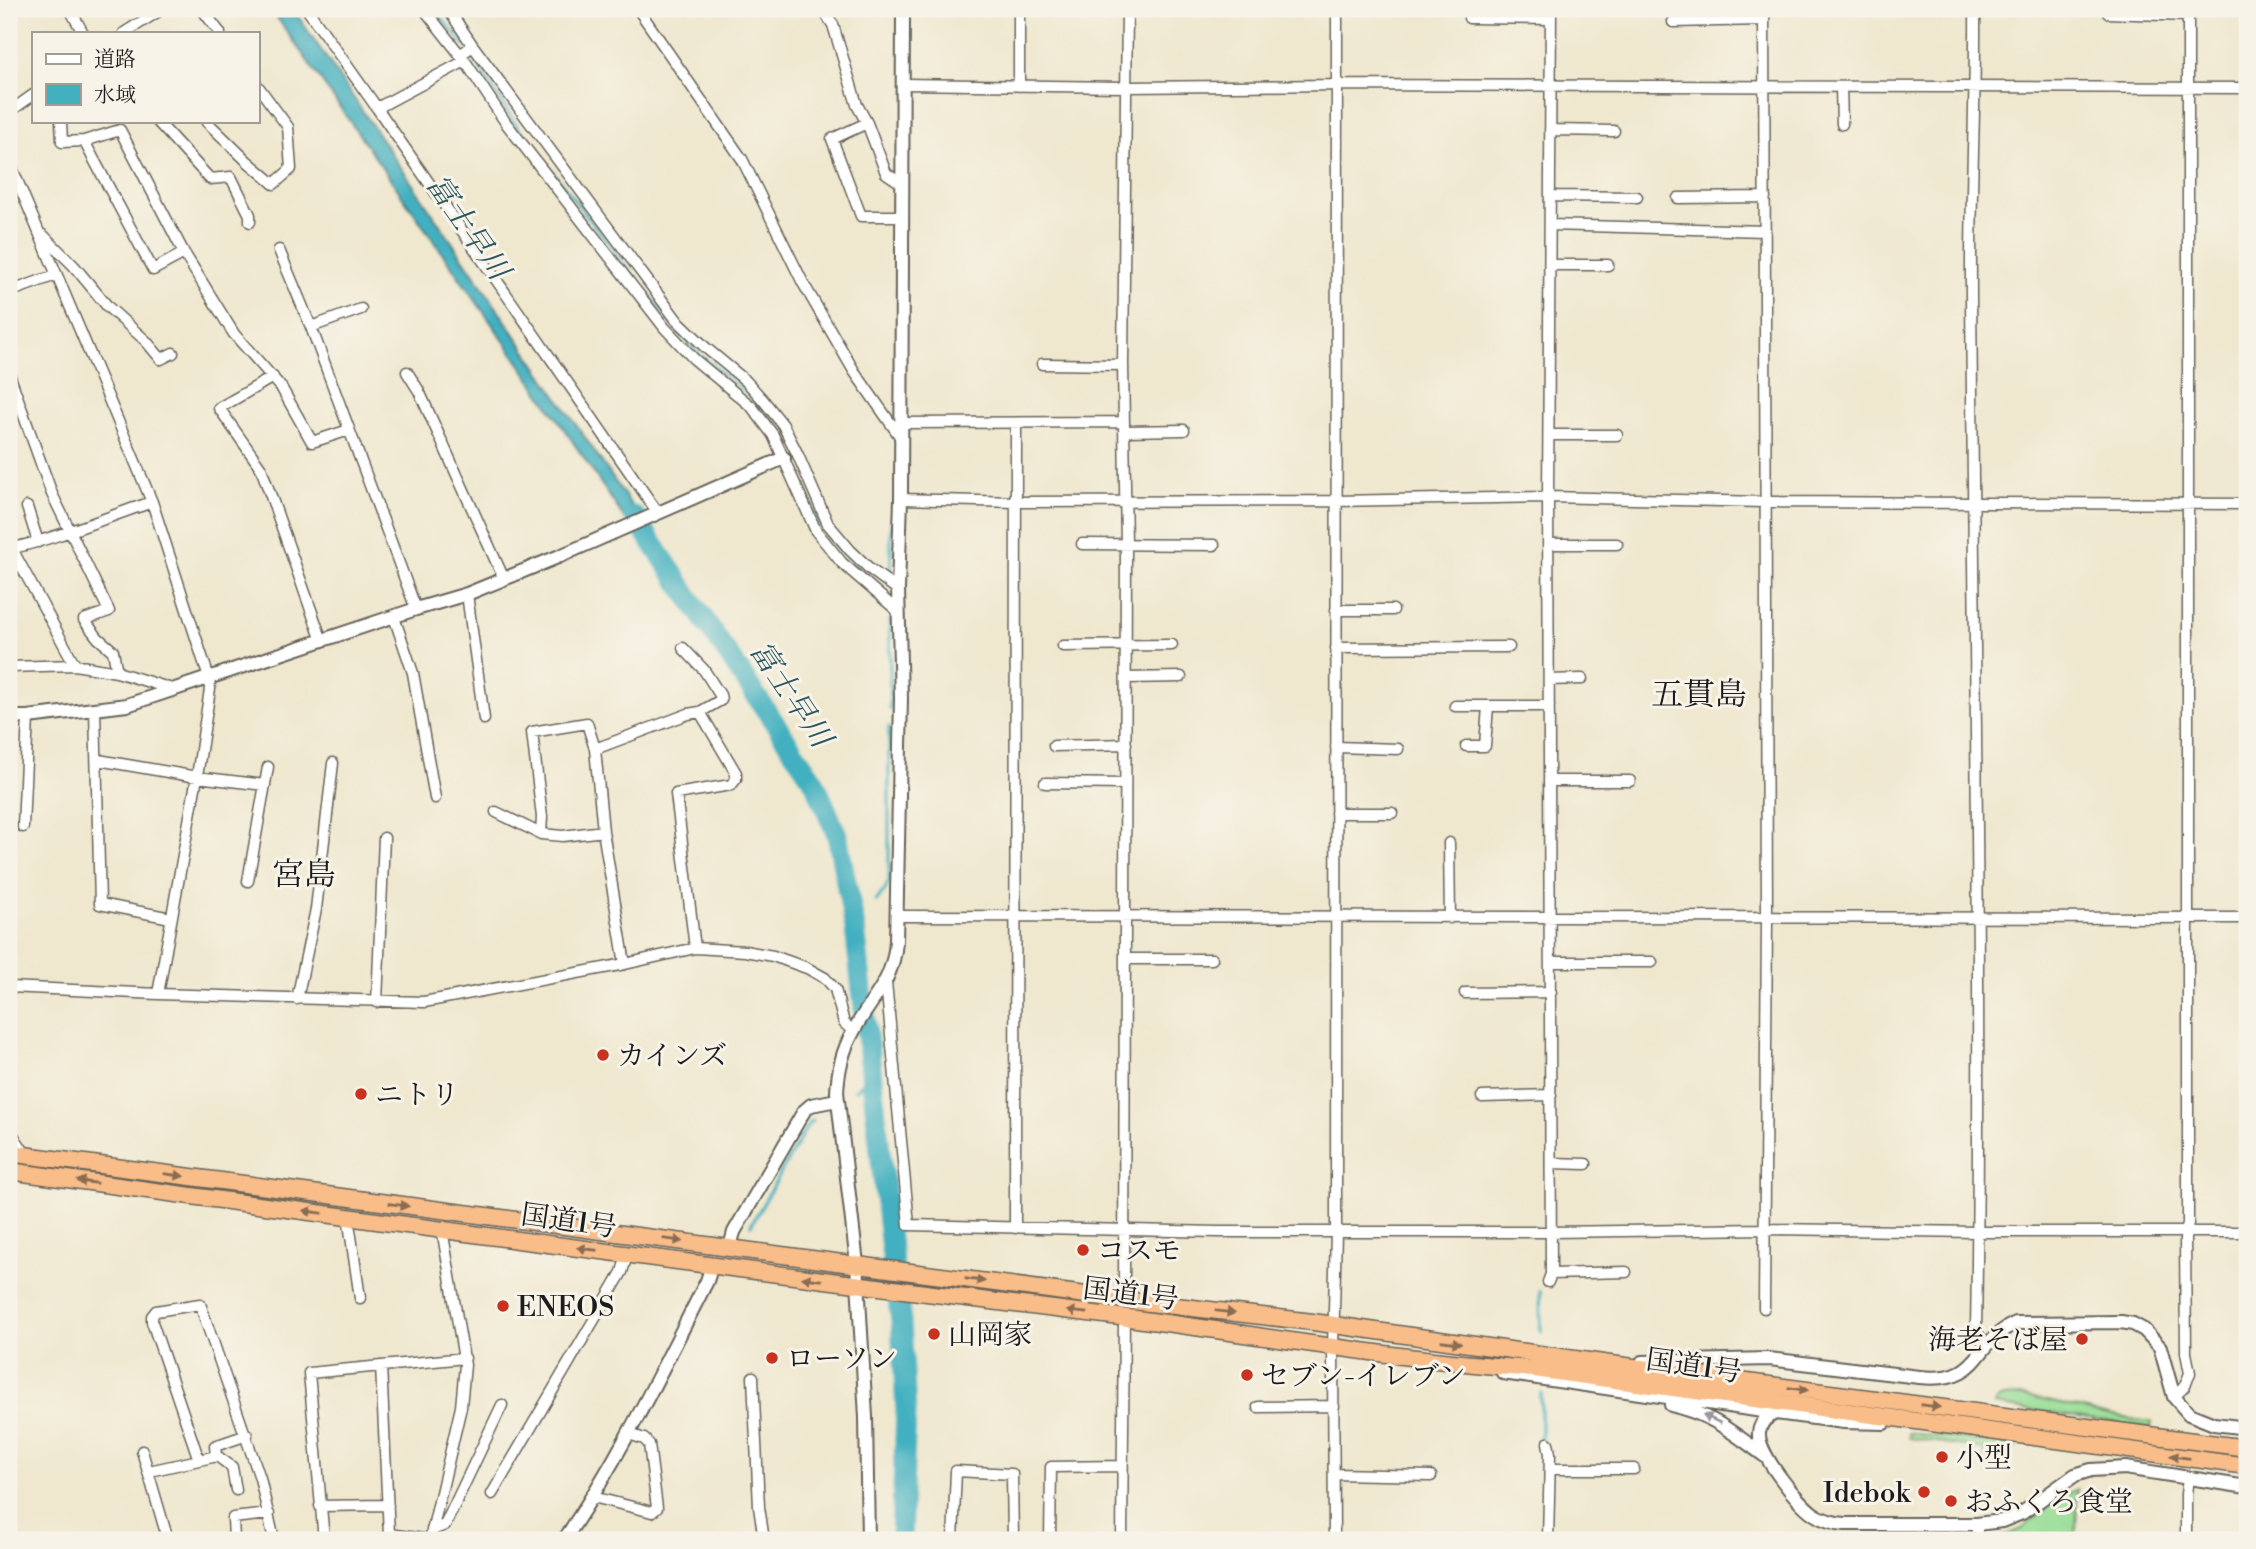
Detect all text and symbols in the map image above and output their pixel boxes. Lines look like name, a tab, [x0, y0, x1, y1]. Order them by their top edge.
legend	[32, 32, 259, 122]
text: 道路	[94, 47, 136, 73]
text: 水域	[94, 83, 136, 109]
water label: 富士早川	[417, 168, 519, 290]
water label: 富士早川	[741, 634, 841, 757]
district label: 五貫島	[1651, 675, 1747, 715]
district label: 宮島	[272, 855, 336, 895]
place label: カインズ	[617, 1039, 727, 1074]
marker: カインズ	[595, 1047, 611, 1063]
place label: ニトリ	[375, 1078, 459, 1113]
marker: ニトリ	[353, 1086, 369, 1102]
one-way arrow	[163, 1169, 185, 1180]
one-way arrow	[76, 1176, 98, 1187]
street label: 国道1号	[519, 1197, 619, 1246]
one-way arrow	[388, 1199, 410, 1210]
one-way arrow	[302, 1206, 324, 1217]
one-way arrow	[662, 1234, 684, 1245]
place label: コスモ	[1097, 1234, 1181, 1269]
marker: コスモ	[1075, 1242, 1091, 1258]
one-way arrow	[576, 1244, 598, 1255]
street label: 国道1号	[1081, 1271, 1181, 1318]
one-way arrow	[801, 1273, 823, 1284]
one-way arrow	[965, 1274, 987, 1285]
place label: ENEOS	[517, 1290, 614, 1325]
marker: ENEOS	[495, 1298, 511, 1314]
one-way arrow	[1214, 1306, 1236, 1317]
one-way arrow	[1066, 1307, 1088, 1318]
place label: 山岡家	[948, 1318, 1032, 1353]
place label: 海老そば屋	[1928, 1323, 2068, 1358]
marker: 山岡家	[926, 1326, 942, 1342]
marker: 海老そば屋	[2074, 1331, 2090, 1347]
one-way arrow	[1440, 1337, 1462, 1348]
place label: ローソン	[786, 1342, 897, 1377]
street label: 国道1号	[1644, 1342, 1744, 1391]
marker: ローソン	[764, 1350, 780, 1366]
place label: セブン-イレブン	[1261, 1359, 1466, 1394]
marker: セブン-イレブン	[1239, 1367, 1255, 1383]
one-way arrow	[1787, 1383, 1809, 1394]
one-way arrow	[1919, 1401, 1941, 1412]
one-way arrow	[1702, 1414, 1722, 1425]
place label: 小型	[1956, 1441, 2012, 1476]
marker: 小型	[1934, 1449, 1950, 1465]
one-way arrow	[2168, 1451, 2190, 1462]
place label: Idebok	[1823, 1476, 1911, 1511]
marker: Idebok	[1916, 1484, 1932, 1500]
place label: おふくろ食堂	[1965, 1485, 2133, 1520]
marker: おふくろ食堂	[1943, 1493, 1959, 1509]

